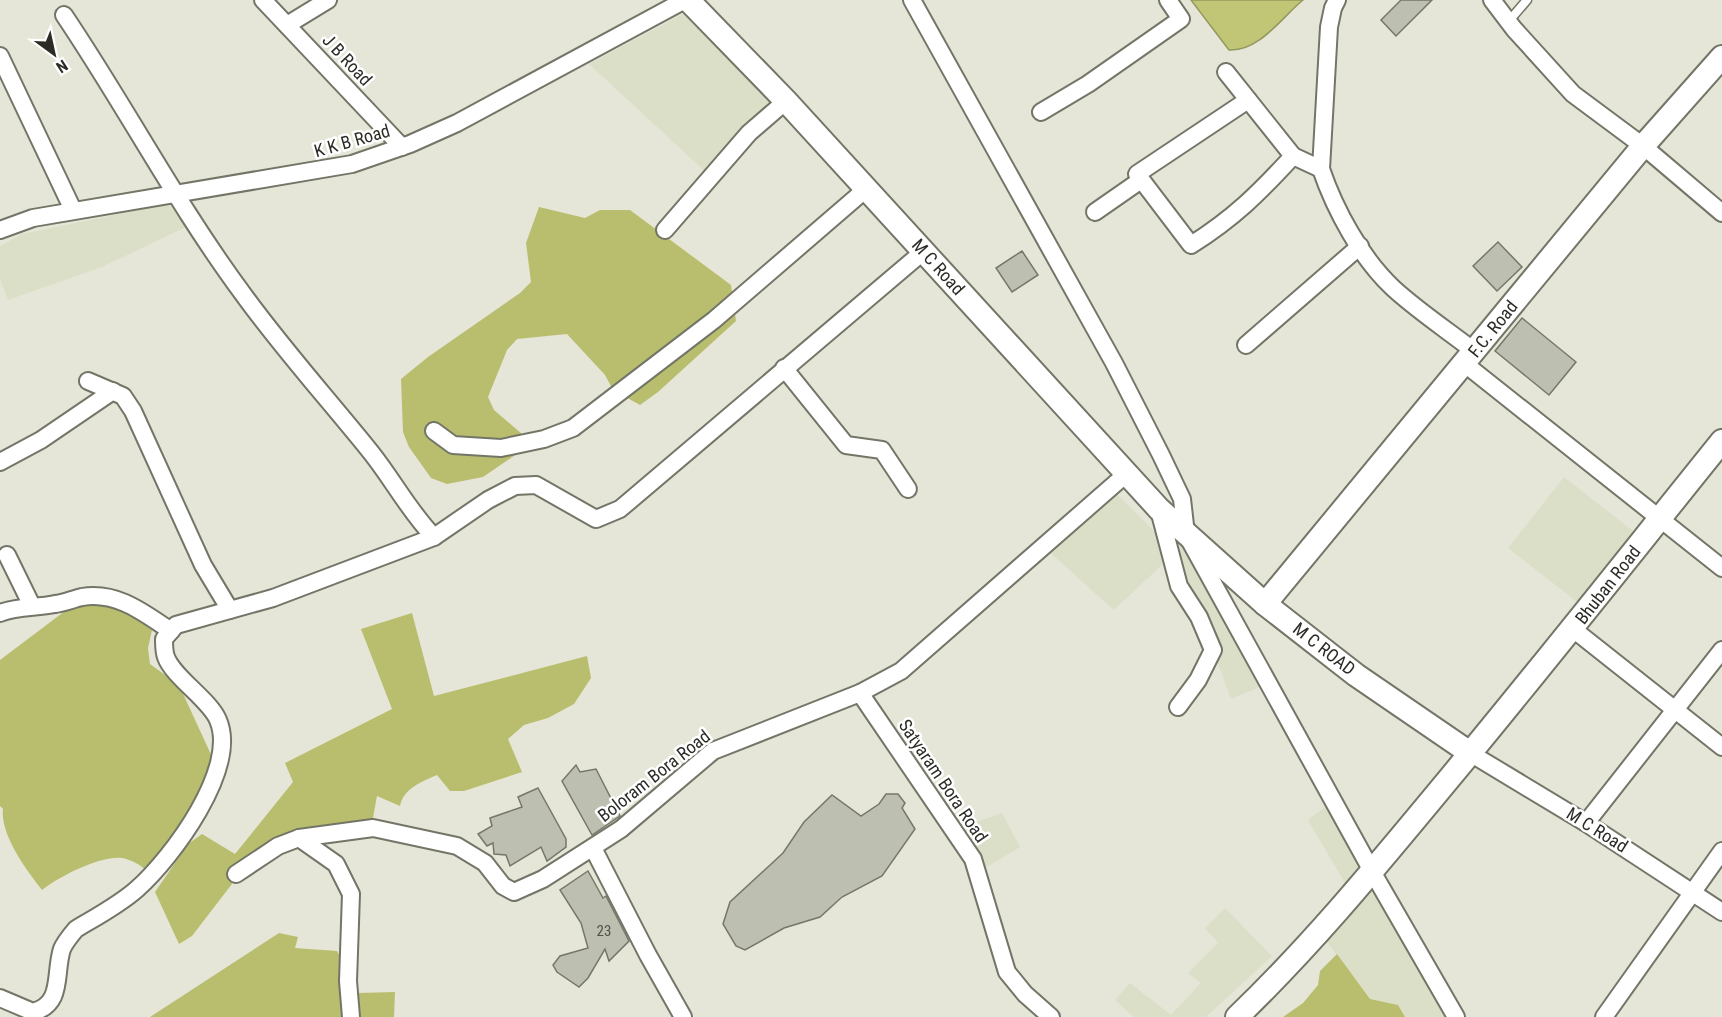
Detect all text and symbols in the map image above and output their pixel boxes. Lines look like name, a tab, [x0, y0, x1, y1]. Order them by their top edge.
north arrow	[24, 24, 84, 84]
street label: J B Road	[318, 29, 377, 90]
text: N	[53, 56, 71, 77]
street label: K K B Road	[311, 120, 392, 161]
street label: M C Road	[908, 234, 969, 299]
street label: F.C. Road	[1464, 296, 1522, 361]
street label: Bhuban Road	[1570, 541, 1645, 628]
street label: M C ROAD	[1289, 618, 1359, 679]
street label: Satyaram Bora Road	[895, 715, 992, 846]
street label: Boloram Bora Road	[594, 725, 714, 826]
street label: M C Road	[1563, 803, 1632, 857]
house number: 23	[597, 922, 611, 940]

